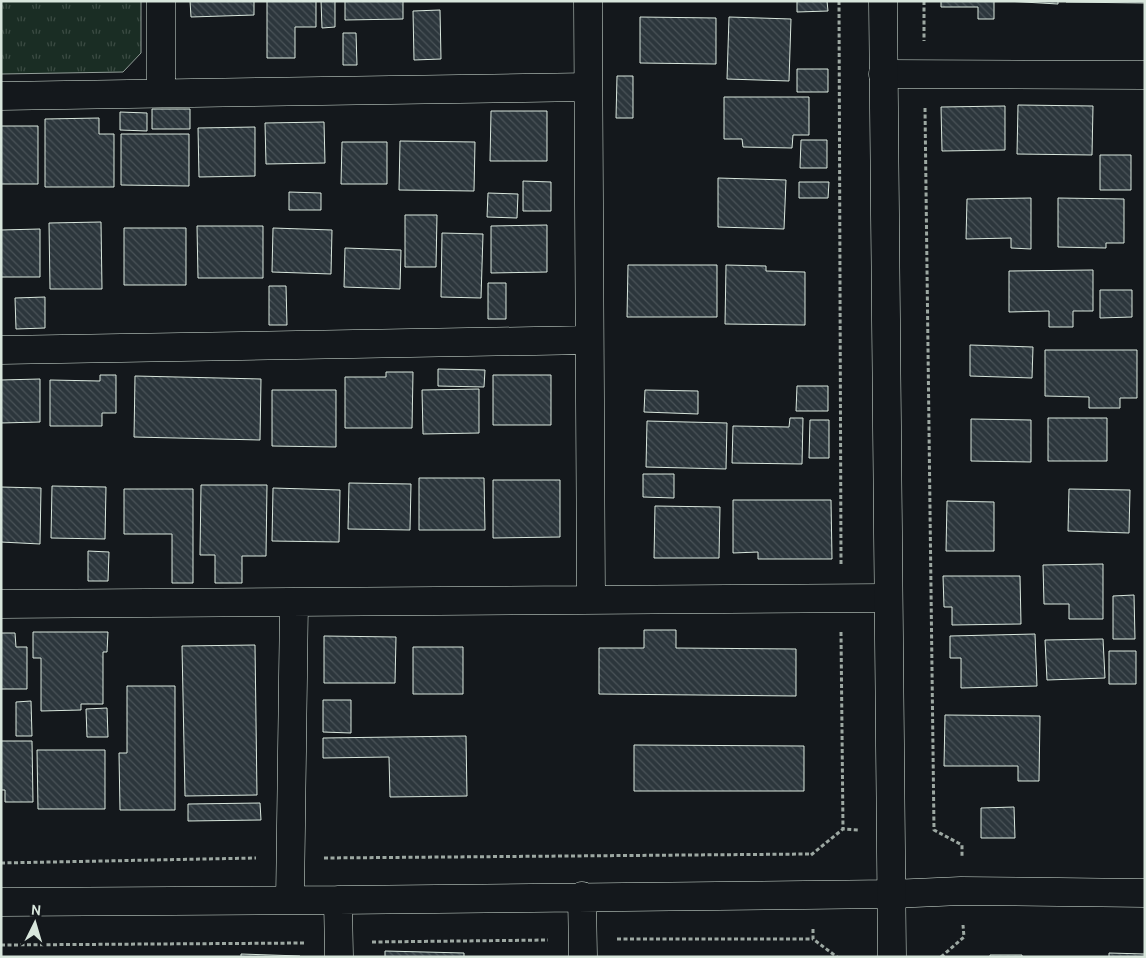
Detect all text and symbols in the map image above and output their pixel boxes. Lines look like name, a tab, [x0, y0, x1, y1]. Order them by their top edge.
north arrow	[10, 898, 60, 948]
text: N	[30, 901, 42, 919]

